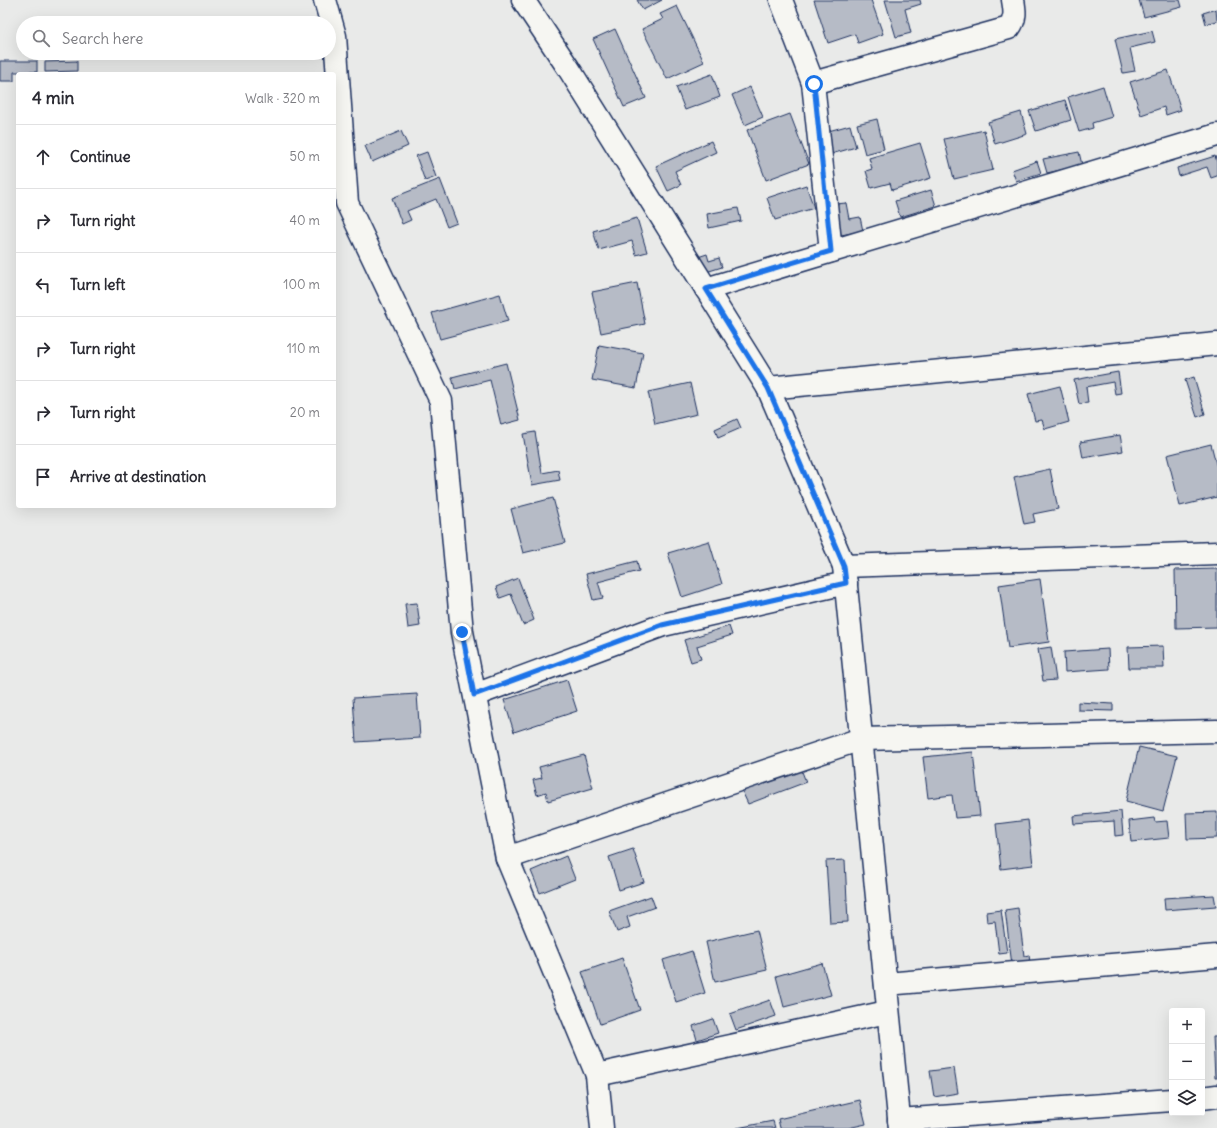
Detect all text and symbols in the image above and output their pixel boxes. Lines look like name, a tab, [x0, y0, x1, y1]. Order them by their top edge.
search box	[16, 16, 336, 60]
icon: search	[30, 27, 52, 49]
text: Search here	[62, 29, 143, 48]
route start	[805, 75, 823, 93]
text: 4 min	[32, 87, 74, 109]
text: Walk · 320 m	[245, 90, 320, 107]
icon: ahead	[32, 146, 54, 168]
text: Continue	[70, 147, 131, 166]
text: 50 m	[289, 148, 320, 165]
icon: right	[32, 210, 54, 232]
text: Turn right	[70, 211, 135, 230]
text: 40 m	[289, 212, 320, 229]
icon: left	[32, 274, 54, 296]
text: Turn left	[70, 275, 125, 294]
text: 100 m	[283, 276, 320, 293]
icon: right	[32, 338, 54, 360]
text: Turn right	[70, 339, 135, 358]
text: 110 m	[287, 340, 320, 357]
icon: right	[32, 402, 54, 424]
text: Turn right	[70, 403, 135, 422]
text: 20 m	[290, 404, 320, 421]
icon: arrive	[32, 466, 54, 488]
text: Arrive at destination	[70, 467, 206, 486]
route end	[453, 623, 471, 641]
map controls	[1169, 1008, 1205, 1116]
button: +	[1169, 1008, 1205, 1044]
button: −	[1169, 1044, 1205, 1080]
button: layers	[1169, 1080, 1205, 1116]

